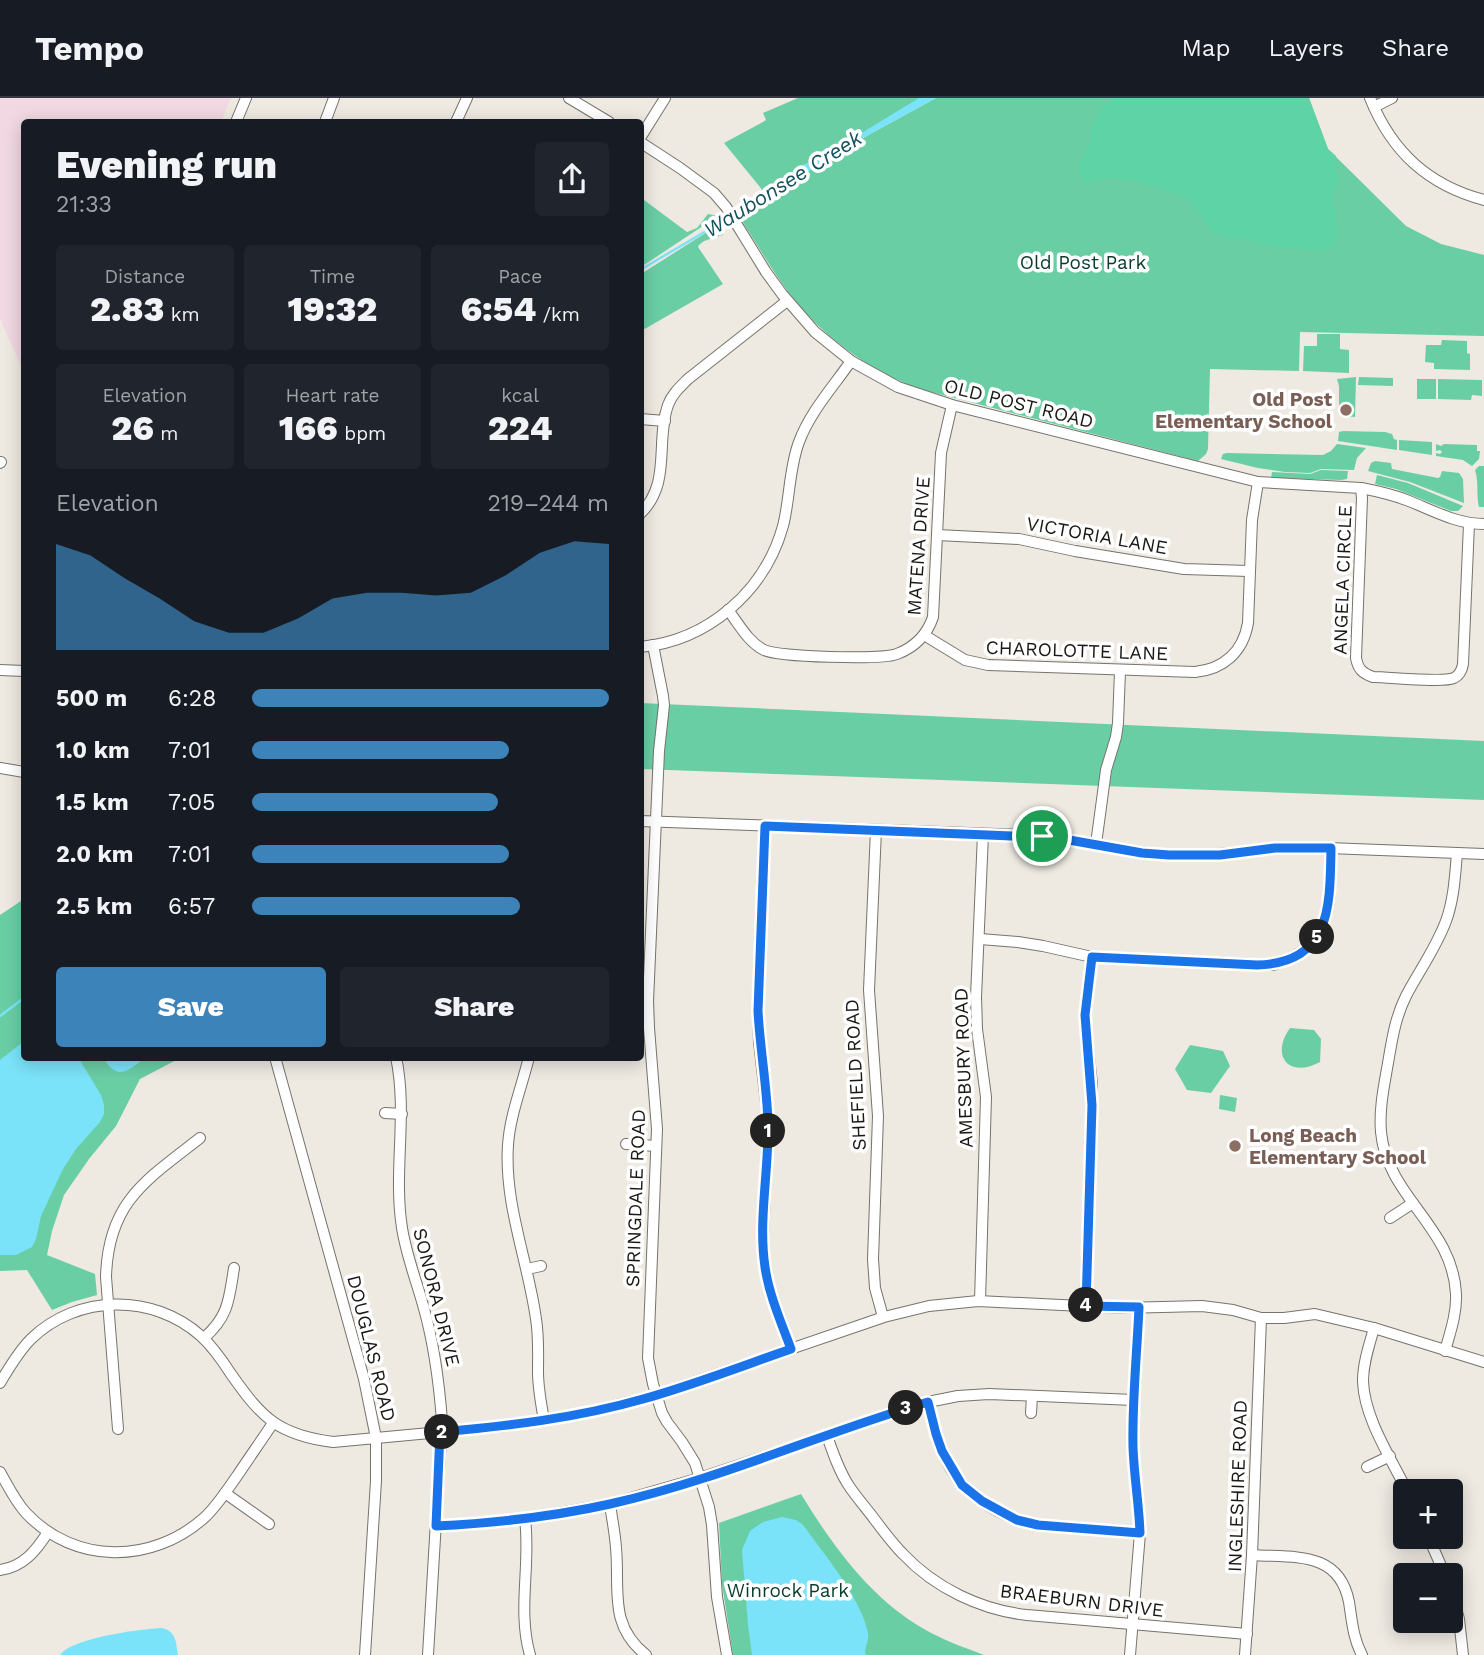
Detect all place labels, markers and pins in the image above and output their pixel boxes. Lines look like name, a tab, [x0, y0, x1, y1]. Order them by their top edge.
place label: Old Post Elementary School	[1155, 388, 1333, 433]
marker: Old Post Elementary School	[1338, 402, 1354, 418]
pin	[1012, 806, 1072, 866]
pin: 5	[1300, 920, 1334, 954]
pin: 1	[750, 1114, 786, 1148]
place label: Long Beach Elementary School	[1249, 1124, 1427, 1169]
marker: Long Beach Elementary School	[1227, 1138, 1243, 1154]
pin: 4	[1068, 1288, 1104, 1322]
pin: 3	[888, 1390, 923, 1426]
pin: 2	[424, 1414, 460, 1450]

